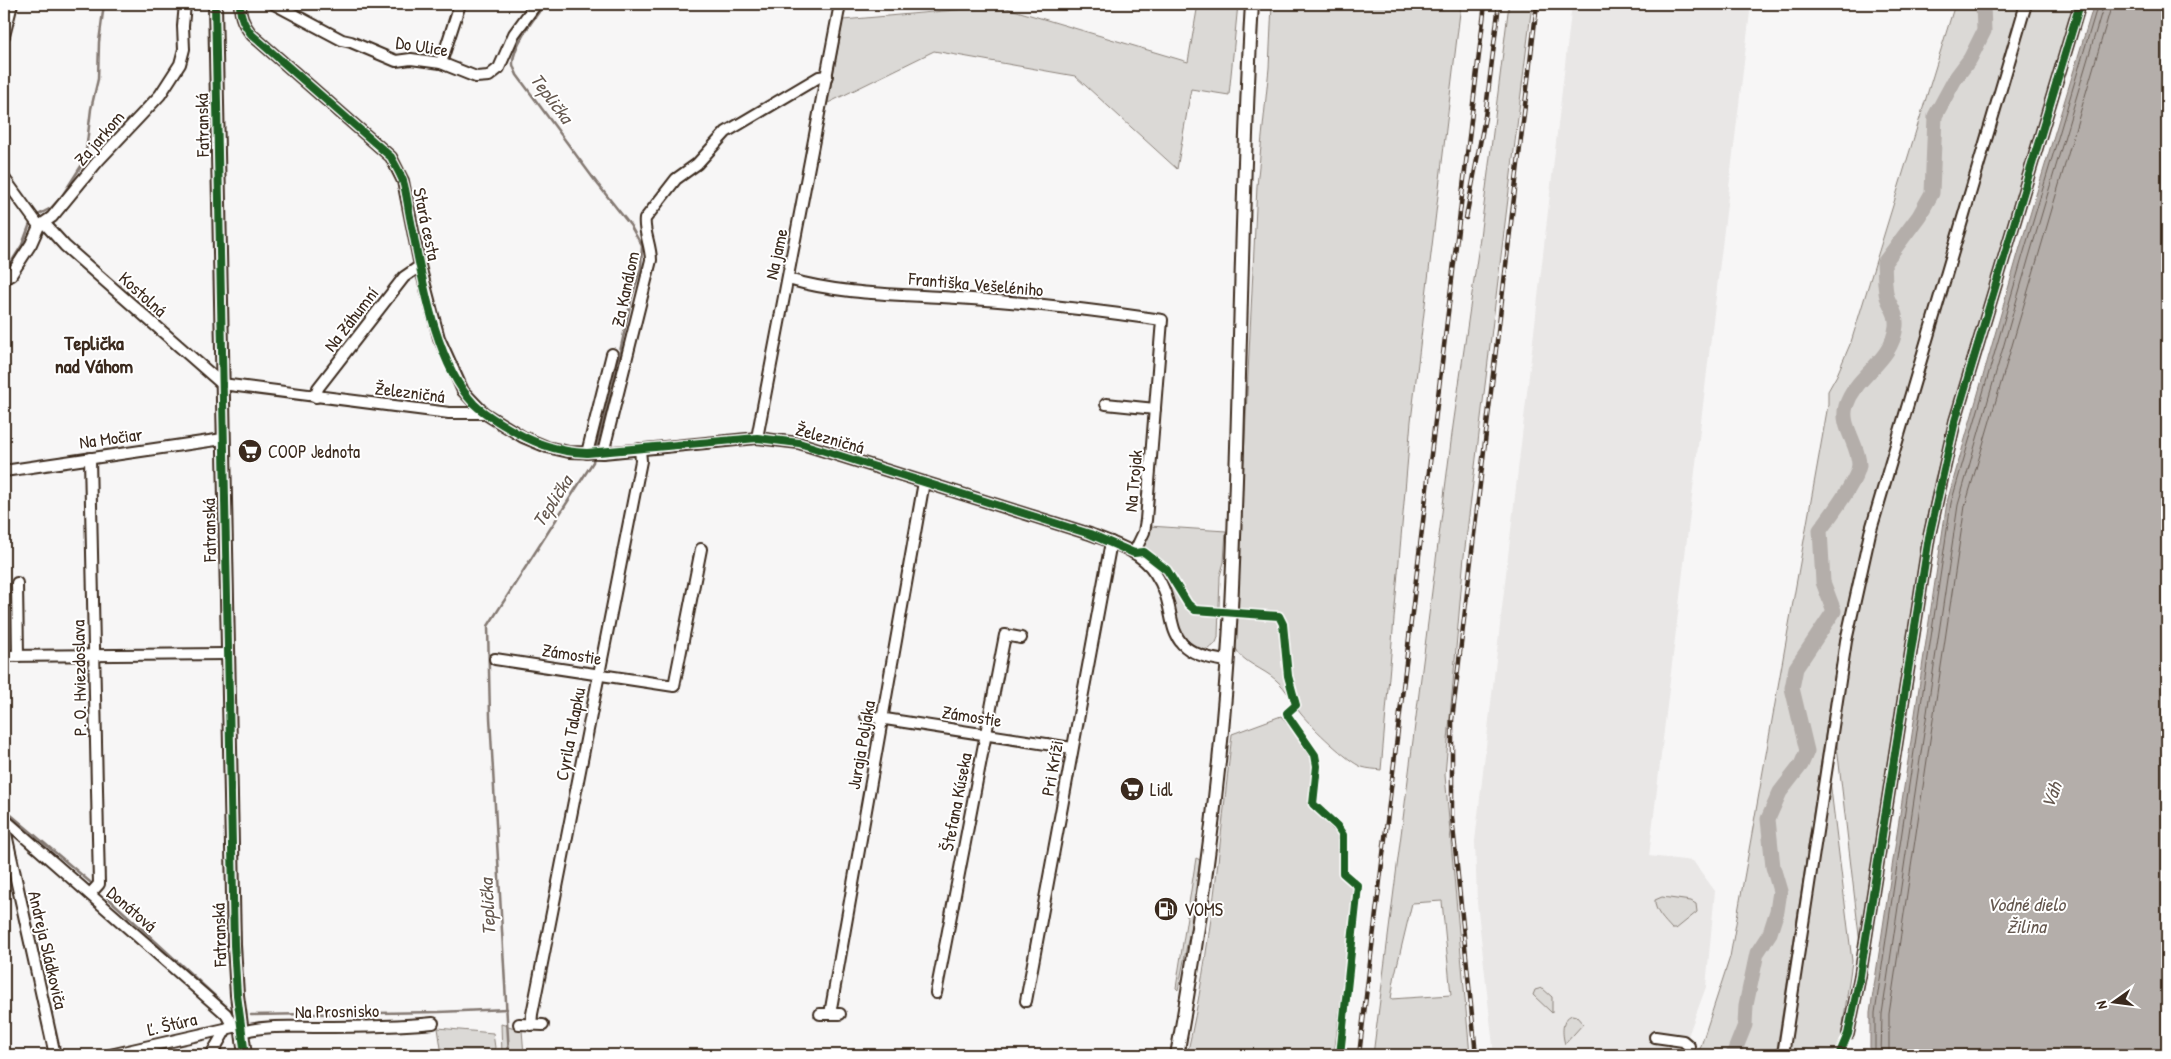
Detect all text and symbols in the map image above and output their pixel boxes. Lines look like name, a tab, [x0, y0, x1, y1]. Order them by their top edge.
street label: Do Ulice	[394, 30, 450, 62]
water label: Teplička	[525, 68, 581, 130]
street label: Fatranská	[189, 93, 215, 158]
street label: Za jarkom	[68, 105, 130, 171]
street label: Stará cesta	[407, 185, 447, 263]
street label: Na jame	[758, 226, 794, 282]
street label: Za Kanálom	[605, 249, 645, 329]
street label: Kostolná	[113, 266, 173, 322]
street label: Františka Vešeléniho	[907, 266, 1044, 302]
street label: Na Záhumní	[318, 281, 384, 357]
district label: Teplička nad Váhom	[55, 329, 134, 379]
street label: Železničná	[374, 375, 446, 409]
street label: Železničná	[793, 416, 867, 460]
street label: Na Močiar	[78, 421, 144, 455]
supermarket icon: COOP Jednota	[237, 438, 263, 464]
place label: COOP Jednota	[268, 439, 360, 464]
street label: Na Trojak	[1118, 448, 1148, 513]
water label: Teplička	[526, 468, 580, 532]
street label: Fatranská	[196, 498, 222, 563]
street label: P. O. Hviezdoslava	[65, 620, 93, 736]
street label: Zámostie	[540, 637, 604, 671]
street label: Cyrila Talapku	[549, 685, 591, 783]
street label: Juraja Poljaka	[841, 699, 881, 791]
street label: Zámostie	[940, 699, 1004, 733]
street label: Pri Kríži	[1035, 738, 1069, 798]
street label: Štefana Kúseka	[934, 751, 978, 853]
supermarket icon: Lidl	[1119, 776, 1145, 802]
water label: Váh	[2034, 776, 2069, 812]
place label: Lidl	[1150, 777, 1173, 802]
water label: Teplička	[472, 876, 501, 936]
street label: Donátová	[102, 880, 162, 938]
street label: Andreja Sládkoviča	[22, 888, 74, 1012]
water label: Vodné dielo Žilina	[1987, 891, 2066, 939]
fuel station icon: VOMS	[1153, 896, 1179, 922]
place label: VOMS	[1184, 897, 1223, 922]
street label: Fatranská	[205, 903, 233, 968]
north arrow	[2088, 976, 2138, 1026]
street label: Na Prosnisko	[295, 998, 379, 1024]
text: N	[2091, 999, 2111, 1011]
street label: Ľ. Štúra	[145, 1006, 199, 1042]

